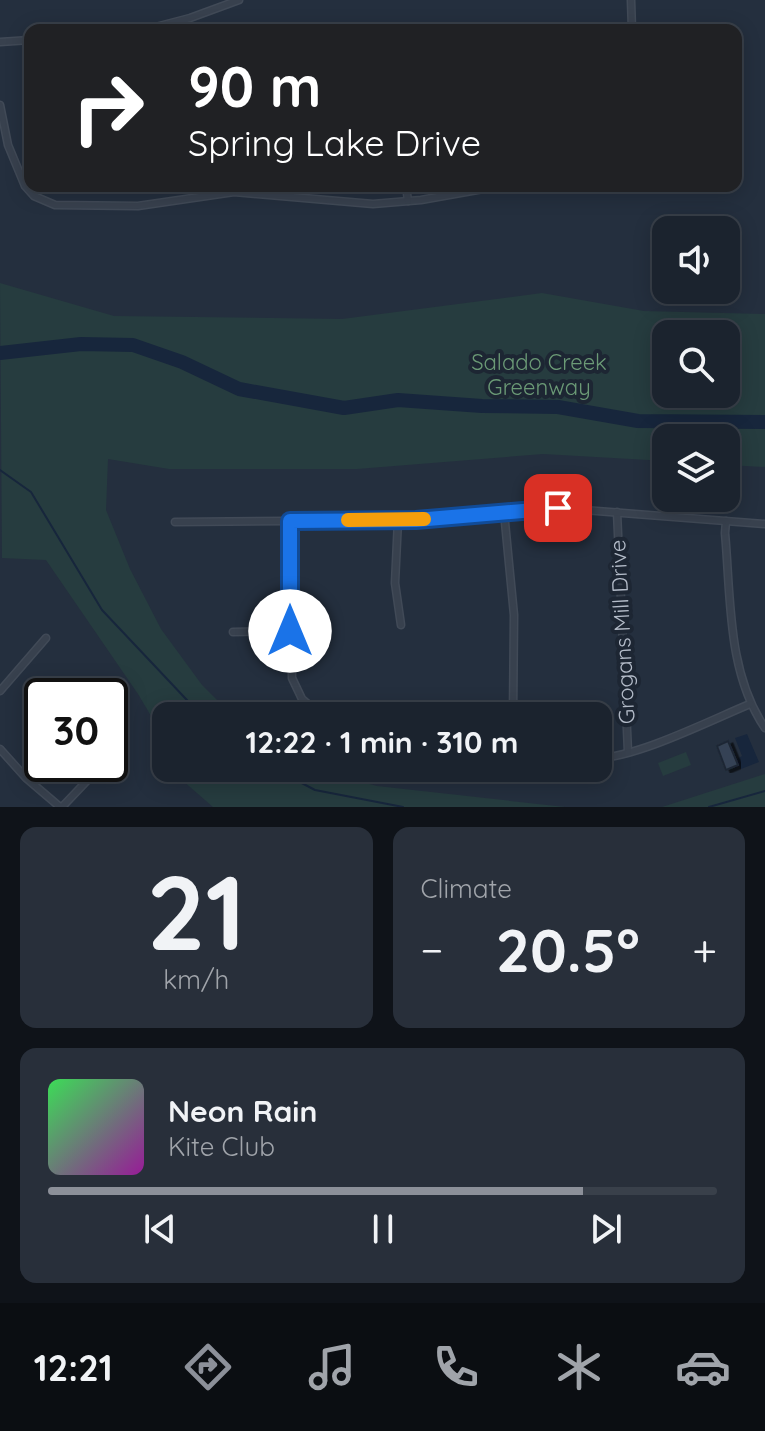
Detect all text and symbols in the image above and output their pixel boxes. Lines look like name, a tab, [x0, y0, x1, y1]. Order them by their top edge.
text: 90 m	[188, 51, 322, 121]
icon: right	[56, 56, 160, 160]
text: Spring Lake Drive	[188, 120, 481, 165]
map controls	[652, 216, 740, 512]
button: sound	[652, 216, 740, 304]
button: search	[652, 320, 740, 408]
park label: Salado Creek Greenway	[471, 348, 607, 401]
button: layers	[652, 424, 740, 512]
pin	[524, 474, 592, 542]
icon: arrive	[536, 486, 580, 530]
street label: Grogans Mill Drive	[603, 539, 641, 725]
position arrow	[248, 589, 332, 673]
speed limit sign: 30	[24, 678, 128, 782]
text: 12:22 · 1 min · 310 m	[246, 723, 518, 761]
text: 21	[146, 846, 246, 976]
text: Climate	[421, 872, 512, 905]
text: 20.5°	[496, 912, 640, 987]
text: −	[421, 922, 443, 977]
text: +	[692, 922, 717, 977]
text: km/h	[163, 963, 229, 996]
text: Neon Rain	[168, 1092, 317, 1130]
text: Kite Club	[168, 1130, 275, 1163]
icon: previous	[138, 1207, 182, 1251]
icon: pause	[361, 1207, 405, 1251]
icon: next	[584, 1207, 628, 1251]
icon: directions	[180, 1339, 236, 1395]
icon: music	[304, 1339, 360, 1395]
icon: phone	[428, 1339, 484, 1395]
icon: climate	[551, 1339, 607, 1395]
icon: car	[675, 1339, 731, 1395]
text: 12:21	[34, 1345, 113, 1390]

